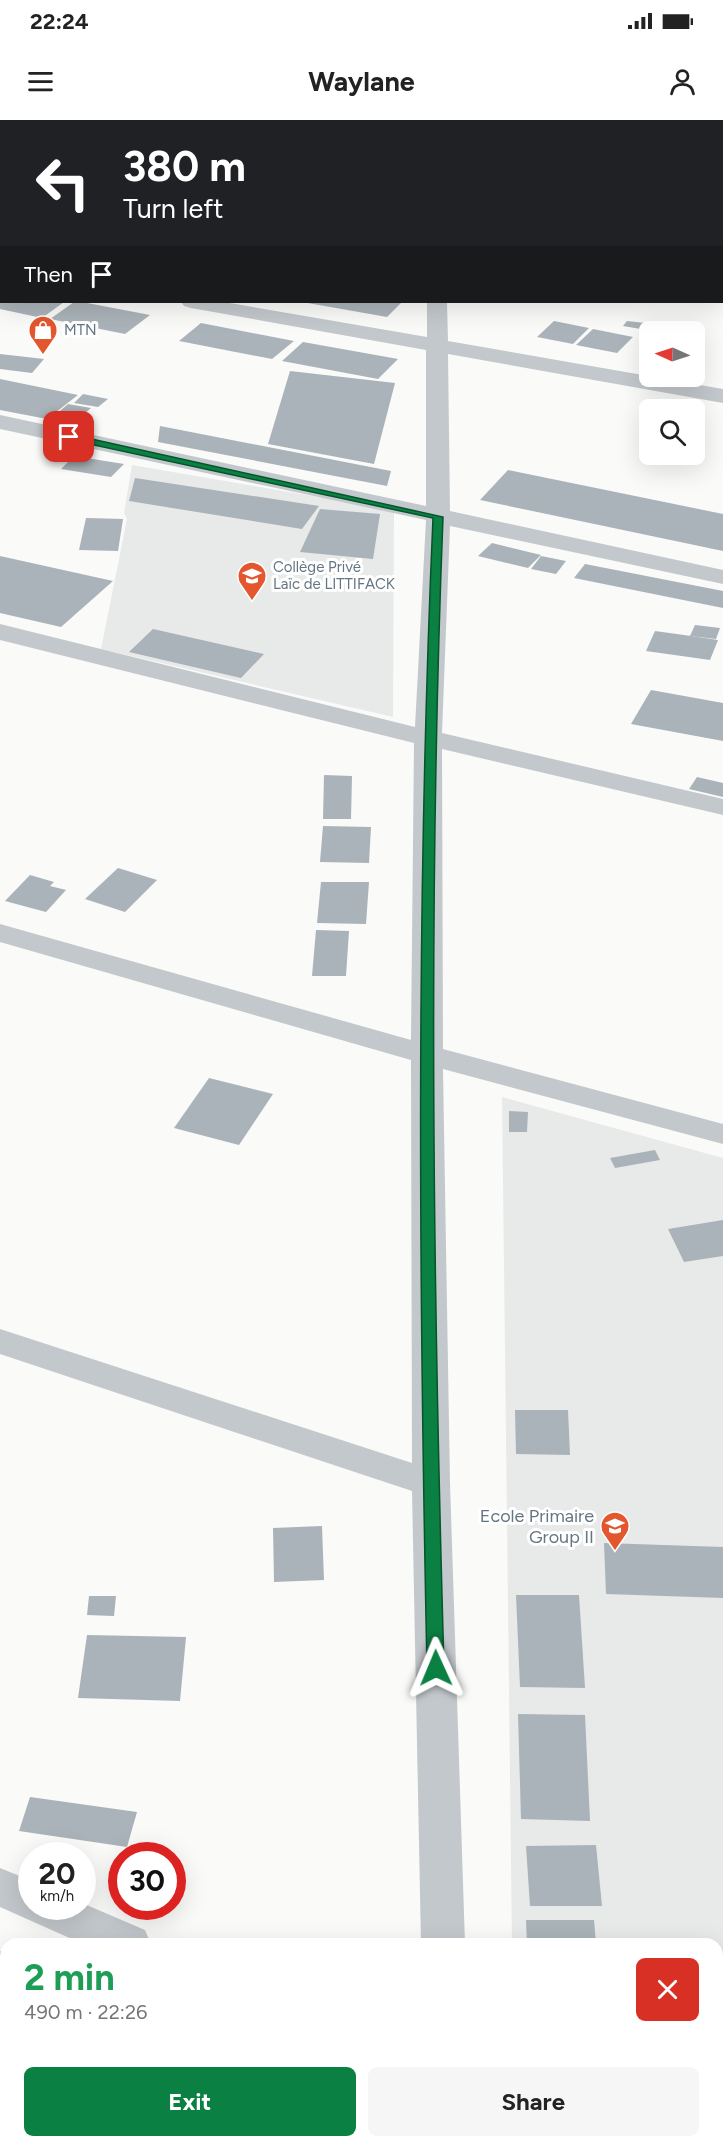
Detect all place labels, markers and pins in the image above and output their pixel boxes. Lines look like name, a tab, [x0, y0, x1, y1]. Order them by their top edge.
shop icon: MTN	[27, 314, 59, 356]
place label: MTN	[64, 321, 97, 339]
pin	[43, 411, 94, 462]
place label: Collège Privé Laïc de LITTIFACK	[273, 558, 396, 593]
school or university icon: Collège Privé Laïc de LITTIFACK	[236, 560, 268, 602]
place label: Ecole Primaire Group II	[480, 1505, 594, 1548]
school or university icon: Ecole Primaire Group II	[599, 1510, 631, 1552]

